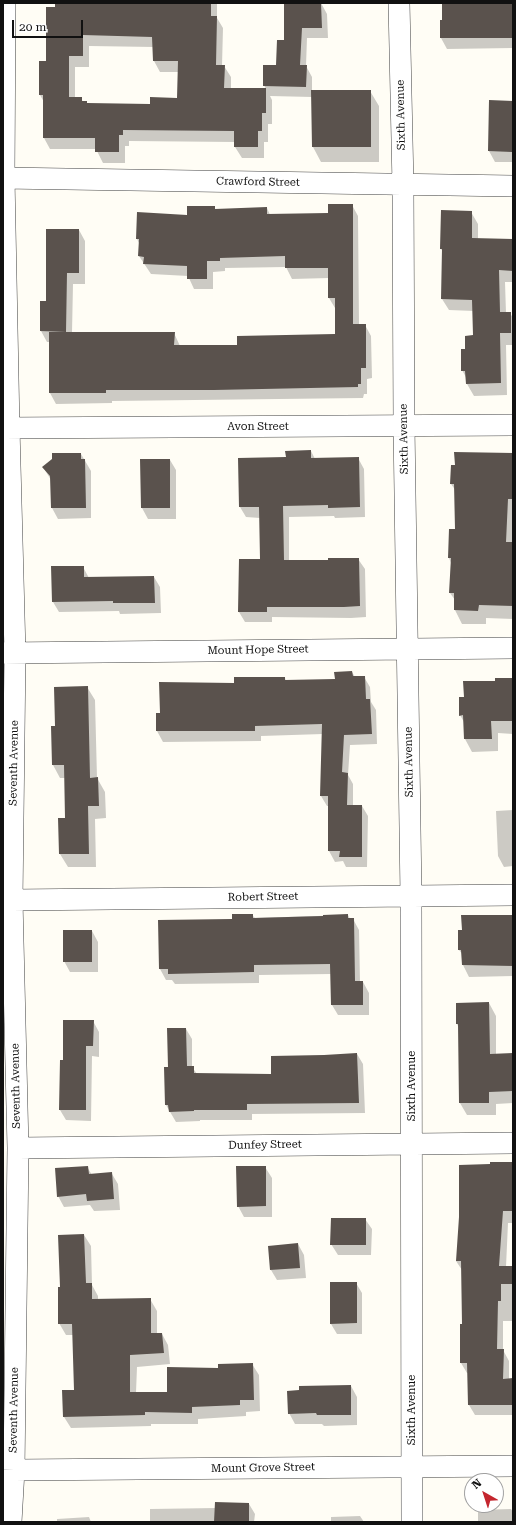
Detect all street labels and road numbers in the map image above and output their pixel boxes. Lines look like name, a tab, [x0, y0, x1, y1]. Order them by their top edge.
street label: Sixth Avenue	[394, 80, 408, 150]
street label: Crawford Street	[216, 175, 300, 189]
street label: Sixth Avenue	[397, 404, 411, 474]
street label: Avon Street	[227, 420, 289, 434]
street label: Mount Hope Street	[207, 643, 309, 657]
street label: Seventh Avenue	[7, 720, 21, 806]
street label: Sixth Avenue	[402, 727, 416, 797]
street label: Robert Street	[228, 890, 298, 904]
street label: Seventh Avenue	[9, 1043, 23, 1129]
street label: Sixth Avenue	[405, 1051, 419, 1121]
street label: Dunfey Street	[228, 1138, 302, 1152]
street label: Seventh Avenue	[7, 1367, 21, 1453]
street label: Sixth Avenue	[405, 1375, 419, 1445]
street label: Mount Grove Street	[211, 1460, 315, 1476]

